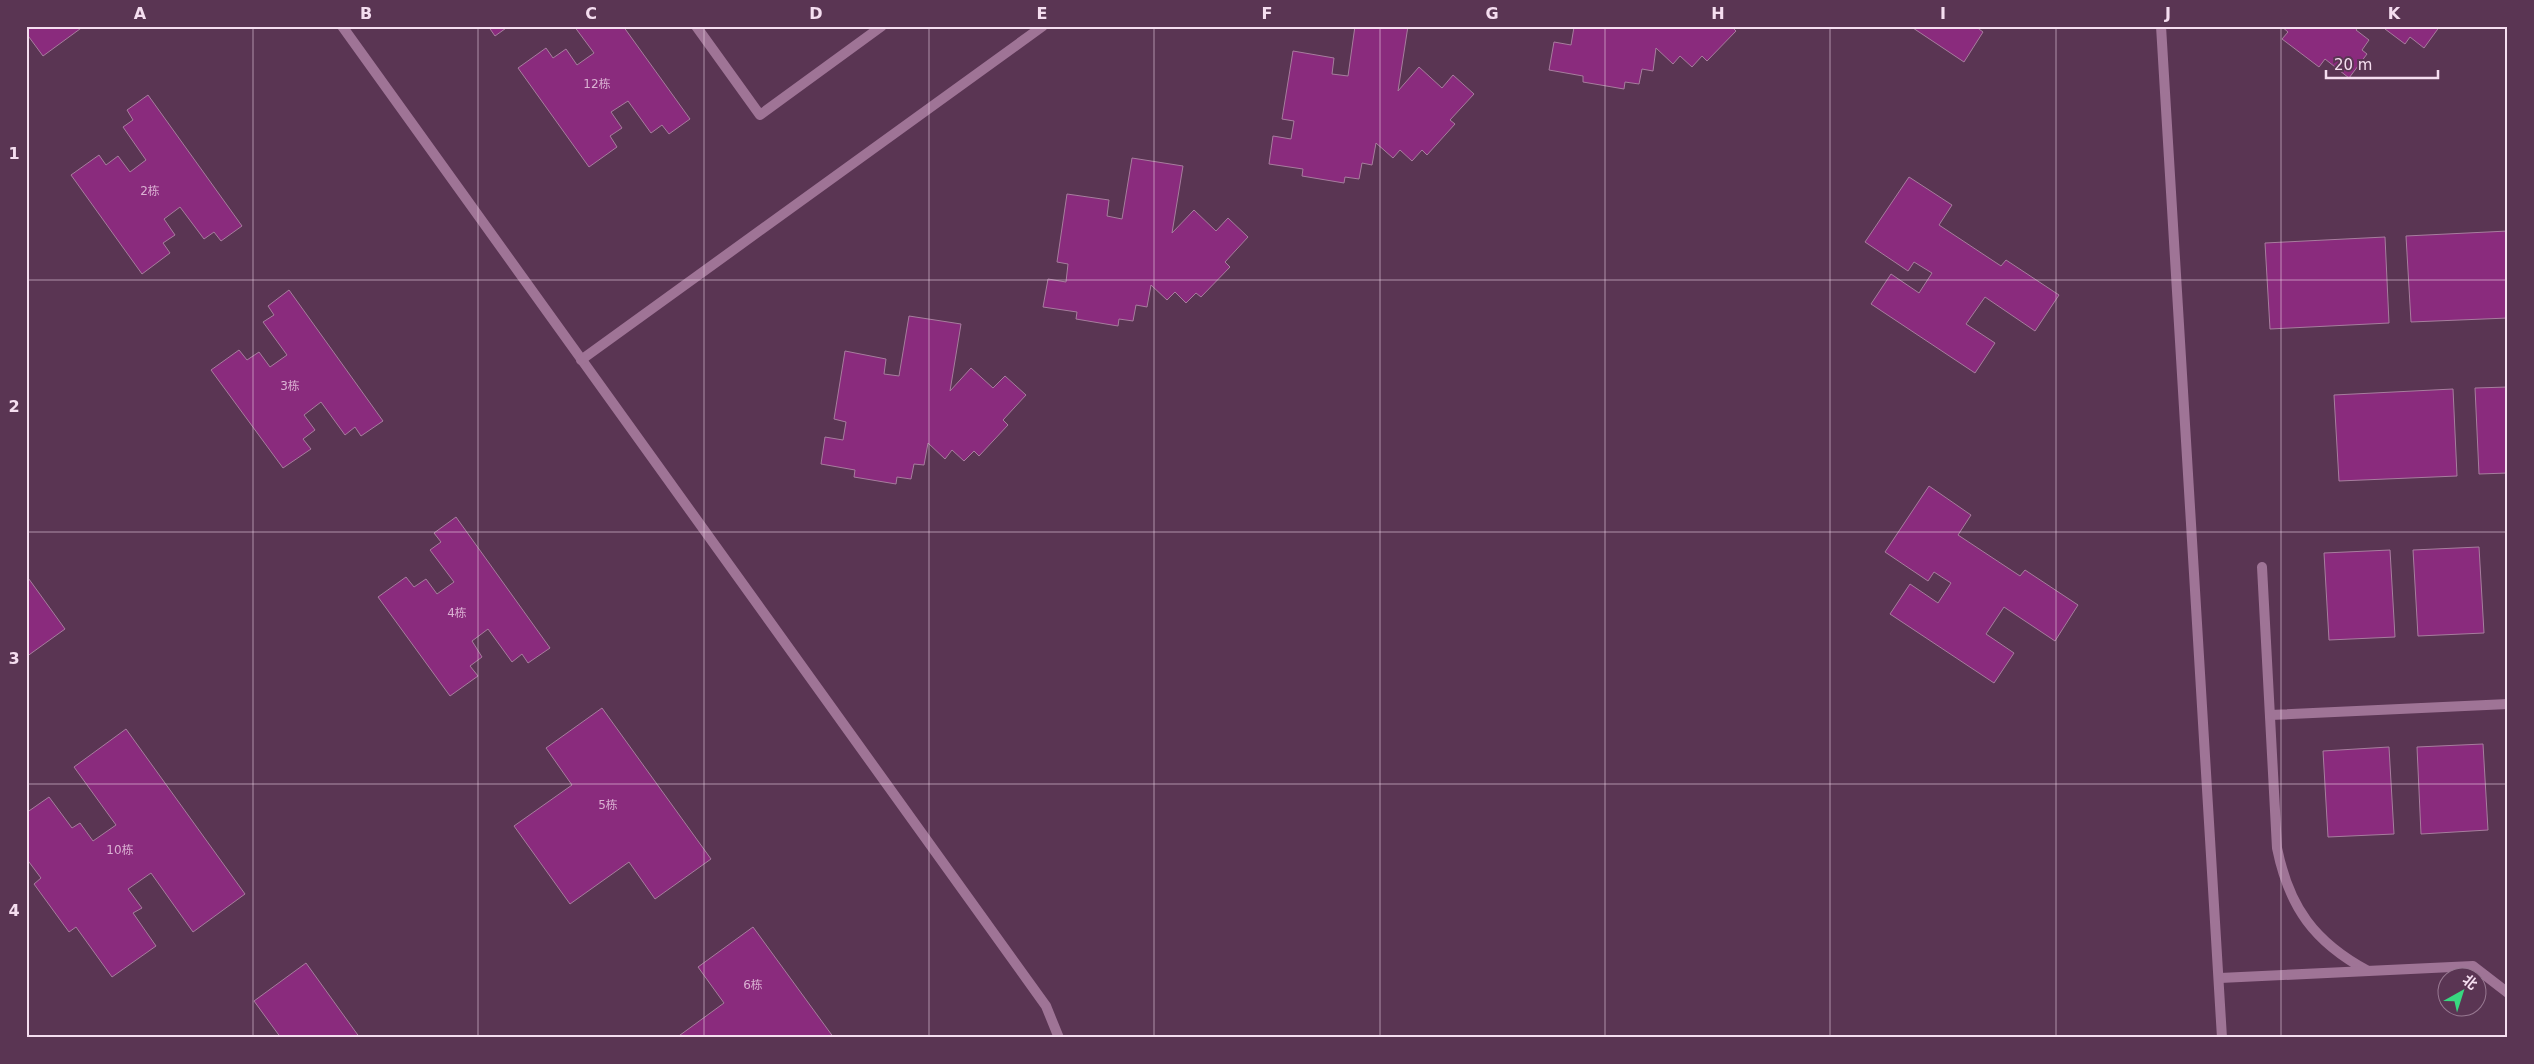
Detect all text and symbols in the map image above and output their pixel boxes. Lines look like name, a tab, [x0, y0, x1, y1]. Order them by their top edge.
text: A	[134, 4, 147, 23]
text: B	[360, 4, 372, 23]
text: C	[585, 4, 597, 23]
text: D	[809, 4, 823, 23]
text: E	[1037, 4, 1047, 23]
text: F	[1262, 4, 1272, 23]
text: G	[1485, 4, 1499, 23]
text: H	[1711, 4, 1725, 23]
text: I	[1940, 4, 1946, 23]
text: J	[2164, 4, 2171, 23]
text: K	[2388, 4, 2401, 23]
scale bar	[2326, 48, 2439, 80]
text: 20 m	[2334, 56, 2372, 74]
house number: 12栋	[583, 77, 611, 91]
text: 1	[8, 144, 20, 163]
house number: 2栋	[140, 184, 160, 198]
house number: 3栋	[280, 379, 300, 393]
text: 2	[8, 397, 20, 416]
house number: 4栋	[447, 606, 467, 620]
text: 3	[8, 649, 20, 668]
house number: 5栋	[598, 798, 618, 812]
house number: 10栋	[106, 843, 134, 857]
text: 4	[8, 901, 20, 920]
north arrow	[2436, 966, 2486, 1016]
text: 北	[2460, 971, 2481, 993]
house number: 6栋	[743, 978, 763, 992]

